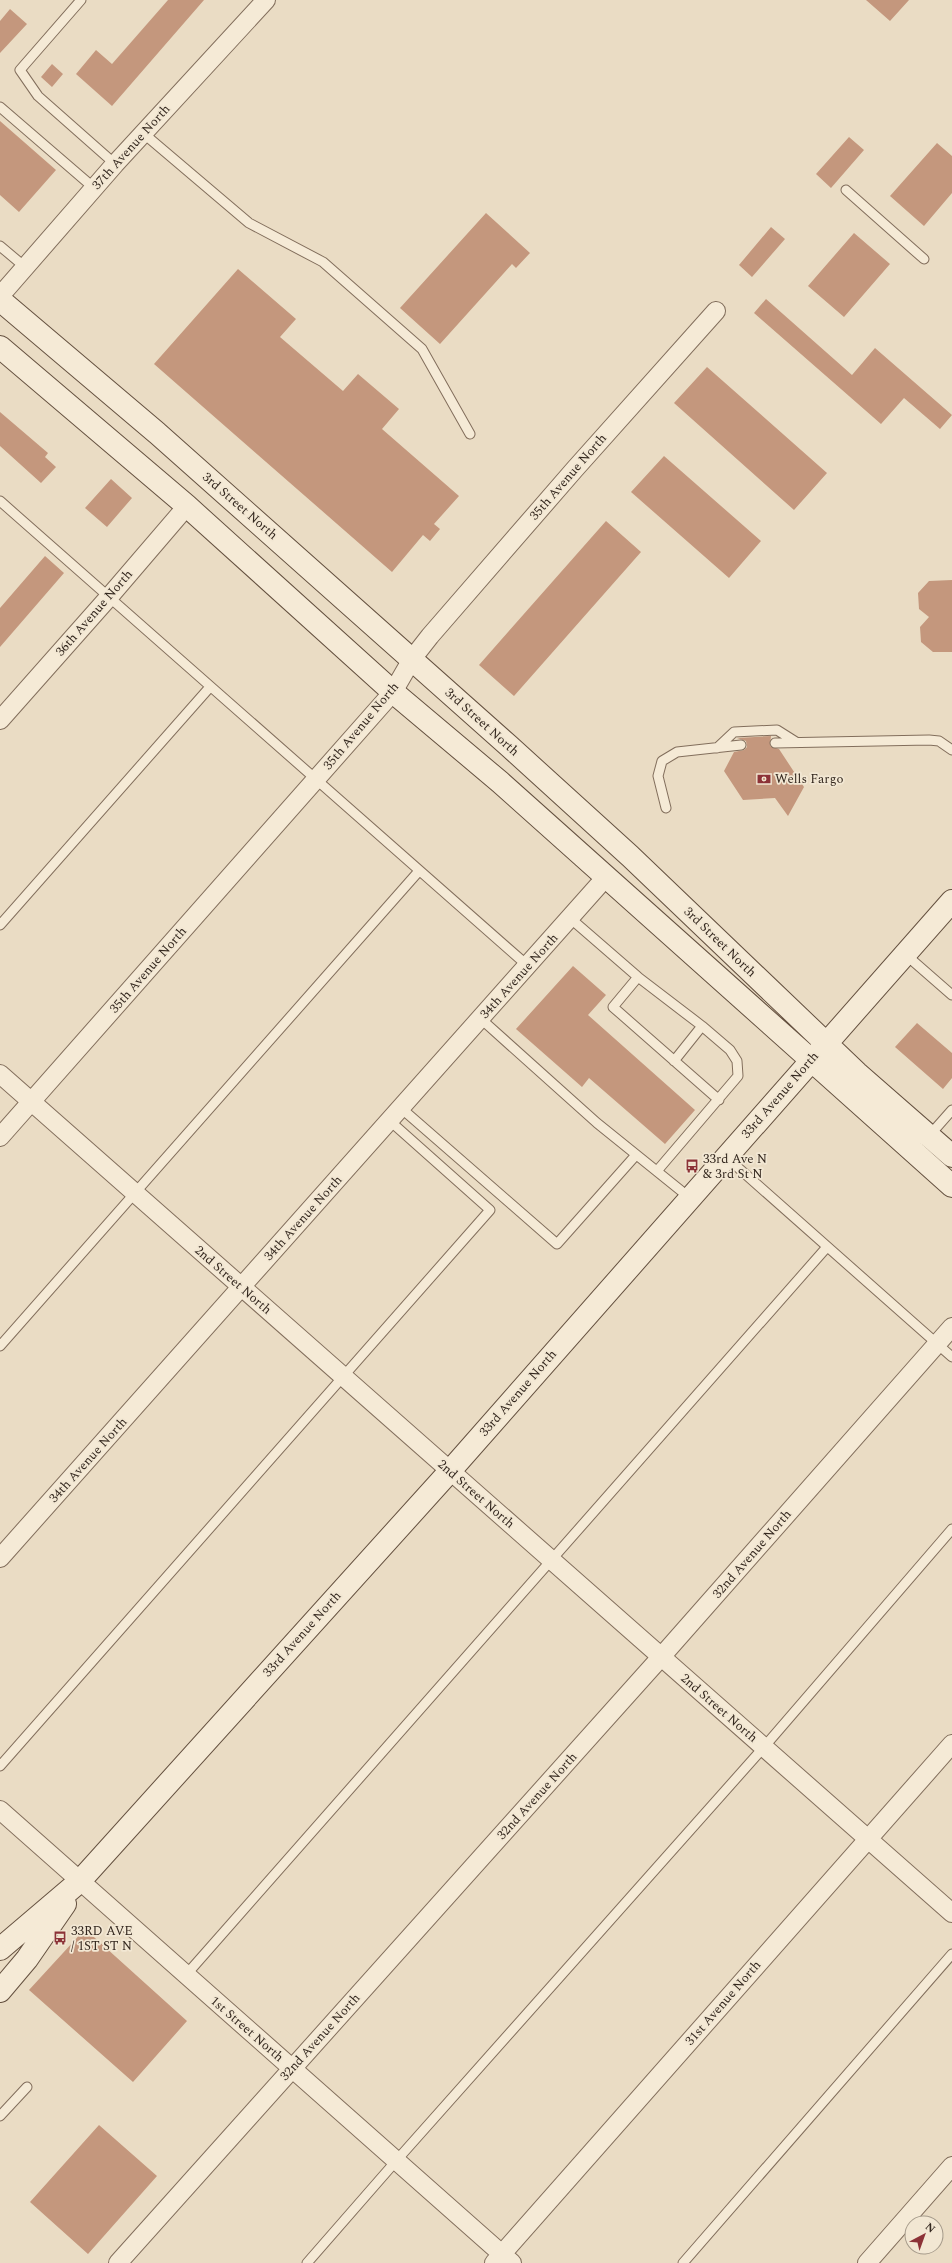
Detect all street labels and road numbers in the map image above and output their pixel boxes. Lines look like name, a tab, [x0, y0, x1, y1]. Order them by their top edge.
street label: 37th Avenue North	[87, 99, 175, 194]
street label: 35th Avenue North	[525, 429, 612, 525]
street label: 3rd Street North	[198, 468, 282, 545]
street label: 36th Avenue North	[51, 565, 138, 661]
street label: 35th Avenue North	[318, 677, 404, 774]
street label: 3rd Street North	[440, 683, 524, 761]
street label: 3rd Street North	[679, 902, 761, 982]
street label: 35th Avenue North	[105, 922, 192, 1018]
street label: 34th Avenue North	[475, 928, 563, 1023]
street label: 33rd Avenue North	[737, 1047, 824, 1143]
street label: 34th Avenue North	[259, 1170, 347, 1265]
street label: 2nd Street North	[190, 1241, 276, 1320]
street label: 33rd Avenue North	[475, 1345, 562, 1441]
street label: 34th Avenue North	[44, 1412, 132, 1507]
street label: 2nd Street North	[433, 1455, 519, 1534]
street label: 32nd Avenue North	[708, 1505, 797, 1603]
street label: 33rd Avenue North	[258, 1586, 346, 1681]
street label: 2nd Street North	[676, 1669, 762, 1748]
street label: 32nd Avenue North	[492, 1747, 582, 1844]
street label: 31st Avenue North	[680, 1956, 766, 2050]
street label: 32nd Avenue North	[275, 1988, 365, 2085]
street label: 1st Street North	[206, 1991, 289, 2067]

